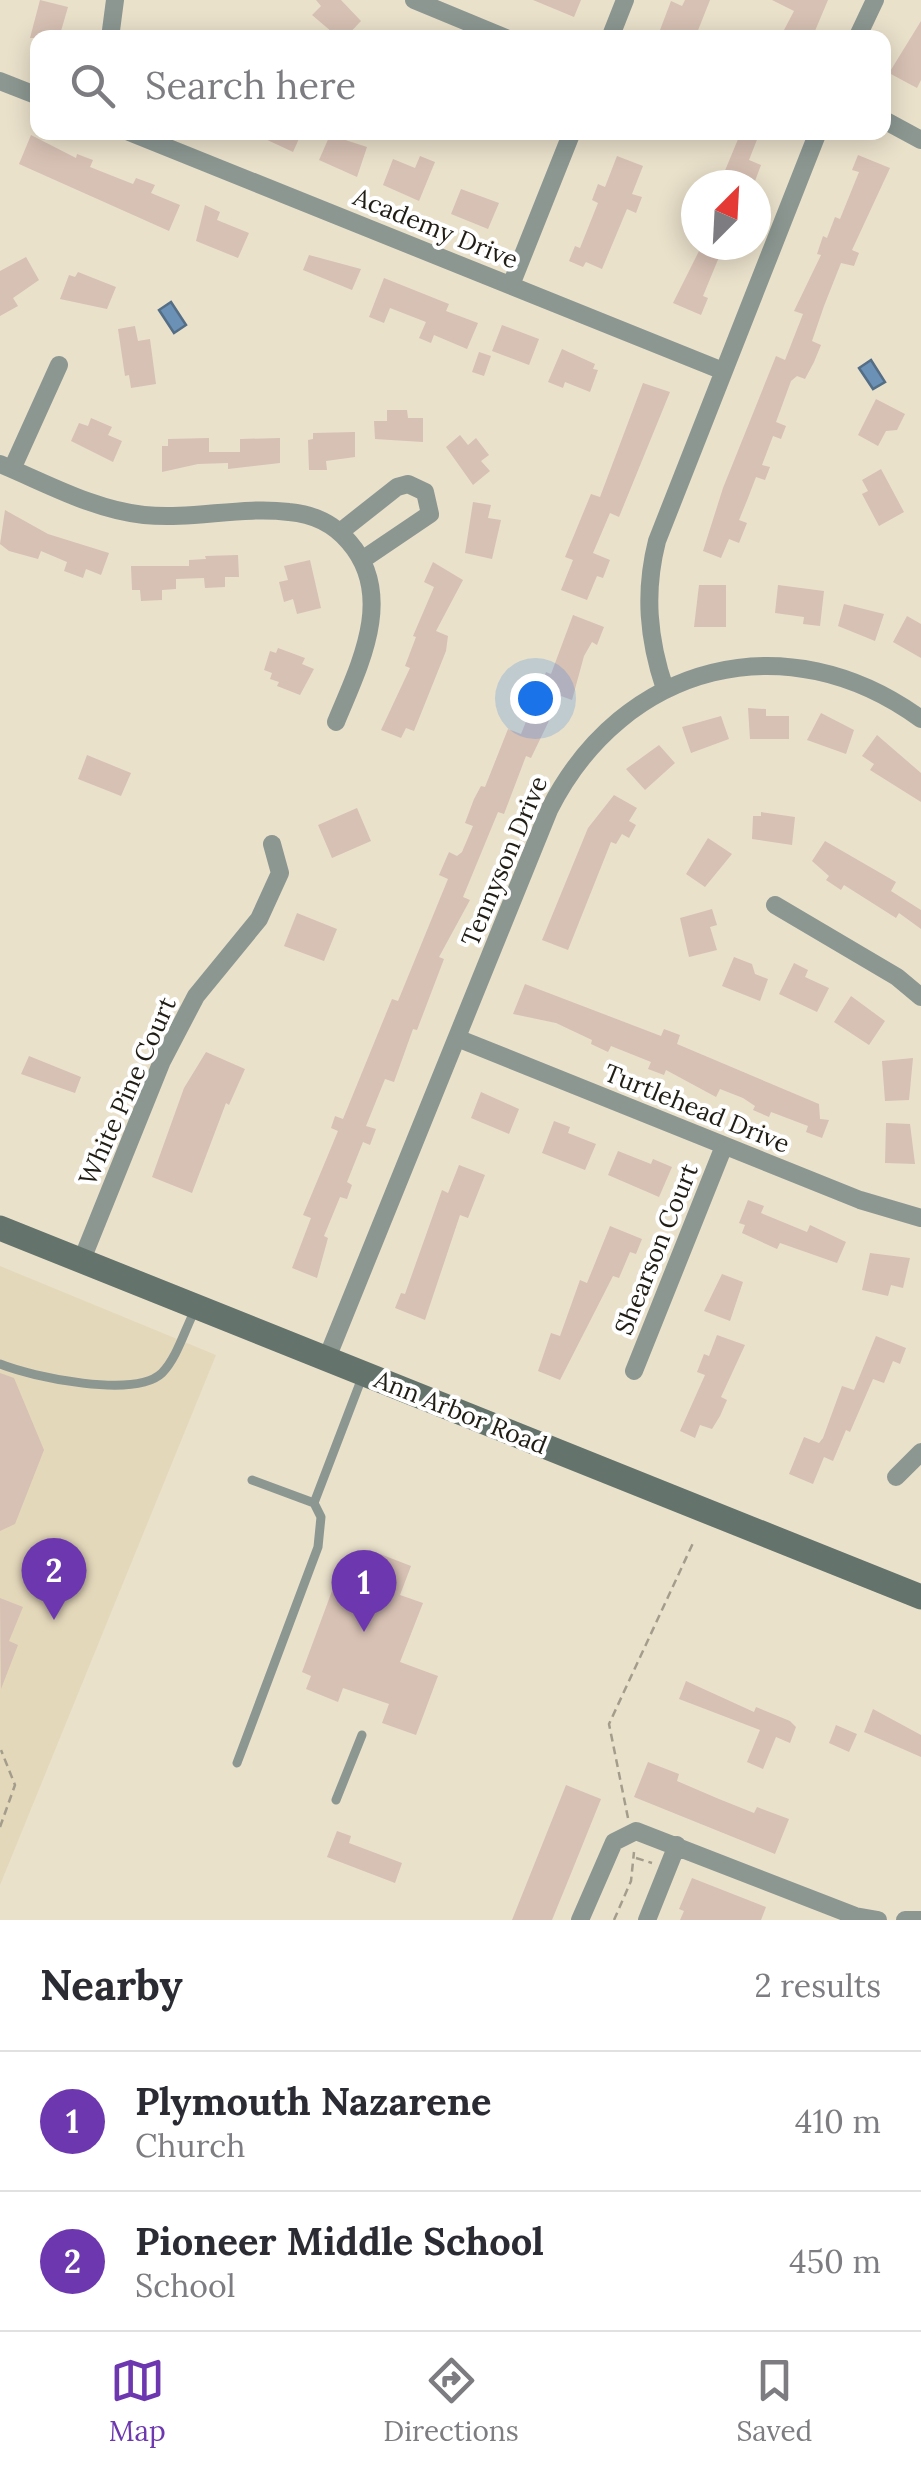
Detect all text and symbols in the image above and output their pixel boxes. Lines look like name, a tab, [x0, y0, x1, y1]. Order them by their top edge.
search box	[30, 30, 891, 140]
icon: search	[65, 58, 120, 113]
text: Search here	[145, 61, 356, 109]
north arrow	[681, 170, 771, 260]
street label: Academy Drive	[348, 180, 523, 276]
your location	[510, 673, 561, 724]
street label: Tennyson Drive	[454, 771, 554, 951]
street label: White Pine Court	[71, 992, 183, 1190]
street label: Turtlehead Drive	[600, 1056, 794, 1160]
street label: Shearson Court	[607, 1158, 705, 1339]
street label: Ann Arbor Road	[369, 1362, 552, 1461]
pin: 2	[22, 1538, 86, 1620]
pin: 1	[332, 1550, 396, 1632]
text: Nearby	[40, 1958, 183, 2012]
text: 2 results	[755, 1965, 881, 2006]
text: Plymouth Nazarene	[135, 2077, 491, 2125]
text: 1	[66, 2101, 79, 2142]
text: 410 m	[795, 2101, 881, 2142]
text: Church	[135, 2125, 245, 2166]
text: Pioneer Middle School	[135, 2217, 544, 2265]
text: 2	[64, 2241, 81, 2282]
text: 450 m	[789, 2241, 881, 2282]
text: School	[135, 2265, 235, 2306]
tab: Map	[109, 2353, 166, 2449]
tab: Directions	[383, 2353, 519, 2449]
tab: Saved	[736, 2353, 812, 2449]

